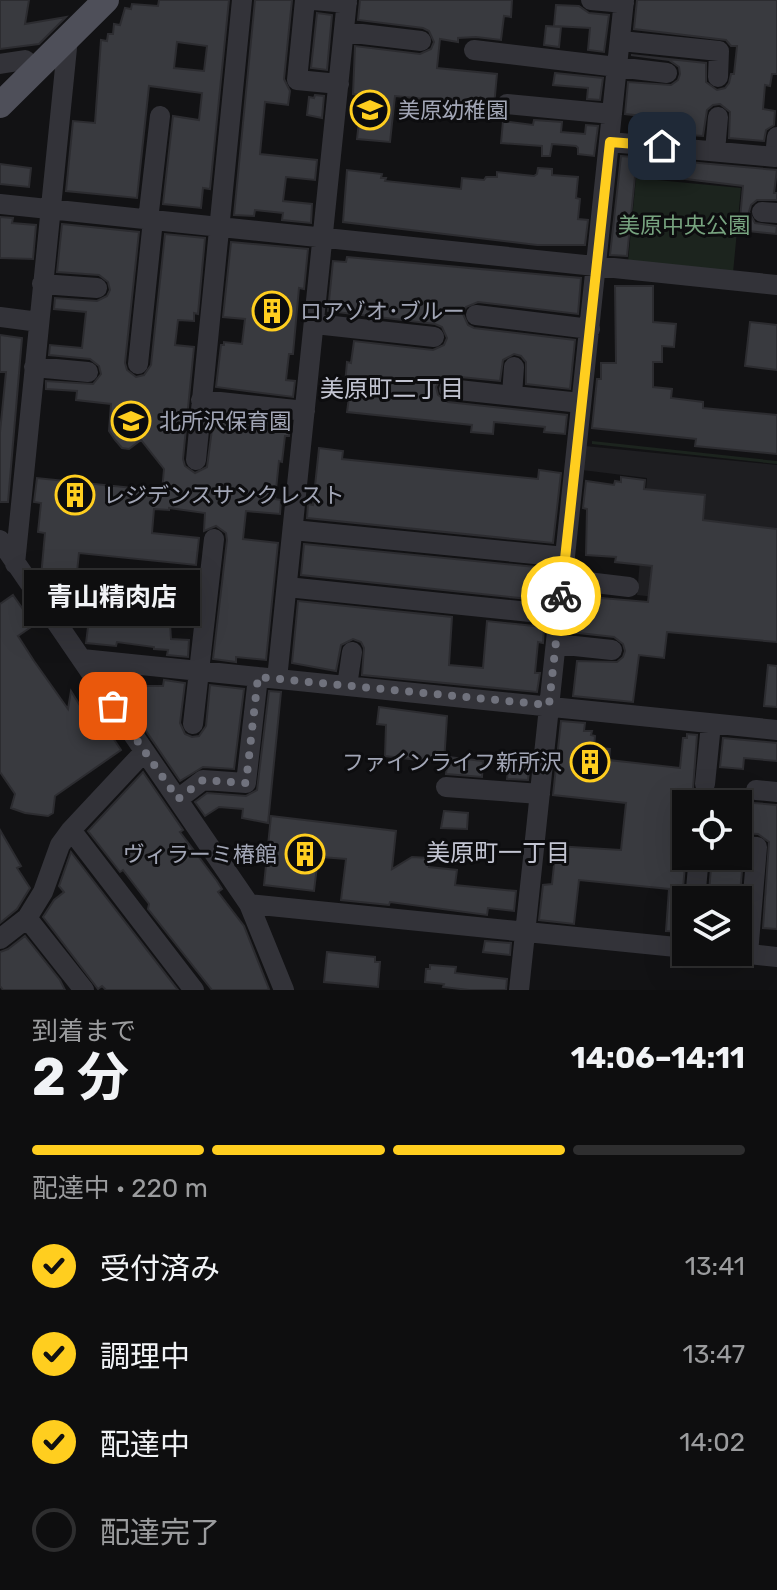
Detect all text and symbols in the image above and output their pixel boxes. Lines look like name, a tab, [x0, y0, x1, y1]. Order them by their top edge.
school or university icon: 美原幼稚園	[349, 89, 391, 131]
place label: 美原幼稚園	[398, 97, 508, 124]
pin	[628, 112, 696, 180]
icon: home	[640, 124, 684, 168]
park label: 美原中央公園	[618, 212, 750, 239]
building icon: ロアゾオ･ブルー	[251, 290, 293, 332]
place label: ロアゾオ･ブルー	[300, 298, 465, 325]
district label: 美原町二丁目	[320, 375, 464, 403]
school or university icon: 北所沢保育園	[110, 400, 152, 442]
place label: 北所沢保育園	[159, 408, 291, 435]
building icon: レジデンスサンクレスト	[54, 474, 96, 516]
place label: レジデンスサンクレスト	[103, 482, 345, 509]
courier	[521, 556, 601, 636]
callout: 青山精肉店	[25, 570, 201, 626]
icon: bike	[539, 574, 583, 618]
text: 青山精肉店	[47, 582, 177, 613]
pin	[79, 672, 147, 740]
icon: bag	[91, 684, 135, 728]
building icon: ファインライフ新所沢	[569, 741, 611, 783]
place label: ファインライフ新所沢	[342, 749, 562, 776]
map controls	[672, 790, 752, 966]
button: locate	[672, 790, 752, 870]
building icon: ヴィラーミ椿館	[284, 833, 326, 875]
district label: 美原町一丁目	[426, 839, 570, 867]
place label: ヴィラーミ椿館	[123, 841, 277, 868]
button: layers	[672, 886, 752, 966]
text: 到着まで	[32, 1016, 136, 1047]
text: 14:06–14:11	[571, 1040, 745, 1076]
text: 2 分	[32, 1046, 129, 1108]
text: 配達中 · 220 m	[32, 1173, 208, 1204]
icon: check	[32, 1244, 76, 1288]
text: 受付済み	[100, 1251, 220, 1287]
text: 13:41	[685, 1251, 745, 1282]
icon: check	[32, 1332, 76, 1376]
text: 調理中	[100, 1339, 190, 1375]
text: 13:47	[683, 1339, 745, 1370]
icon: check	[32, 1420, 76, 1464]
text: 配達中	[100, 1427, 190, 1463]
text: 14:02	[679, 1427, 745, 1458]
text: 配達完了	[100, 1515, 220, 1551]

